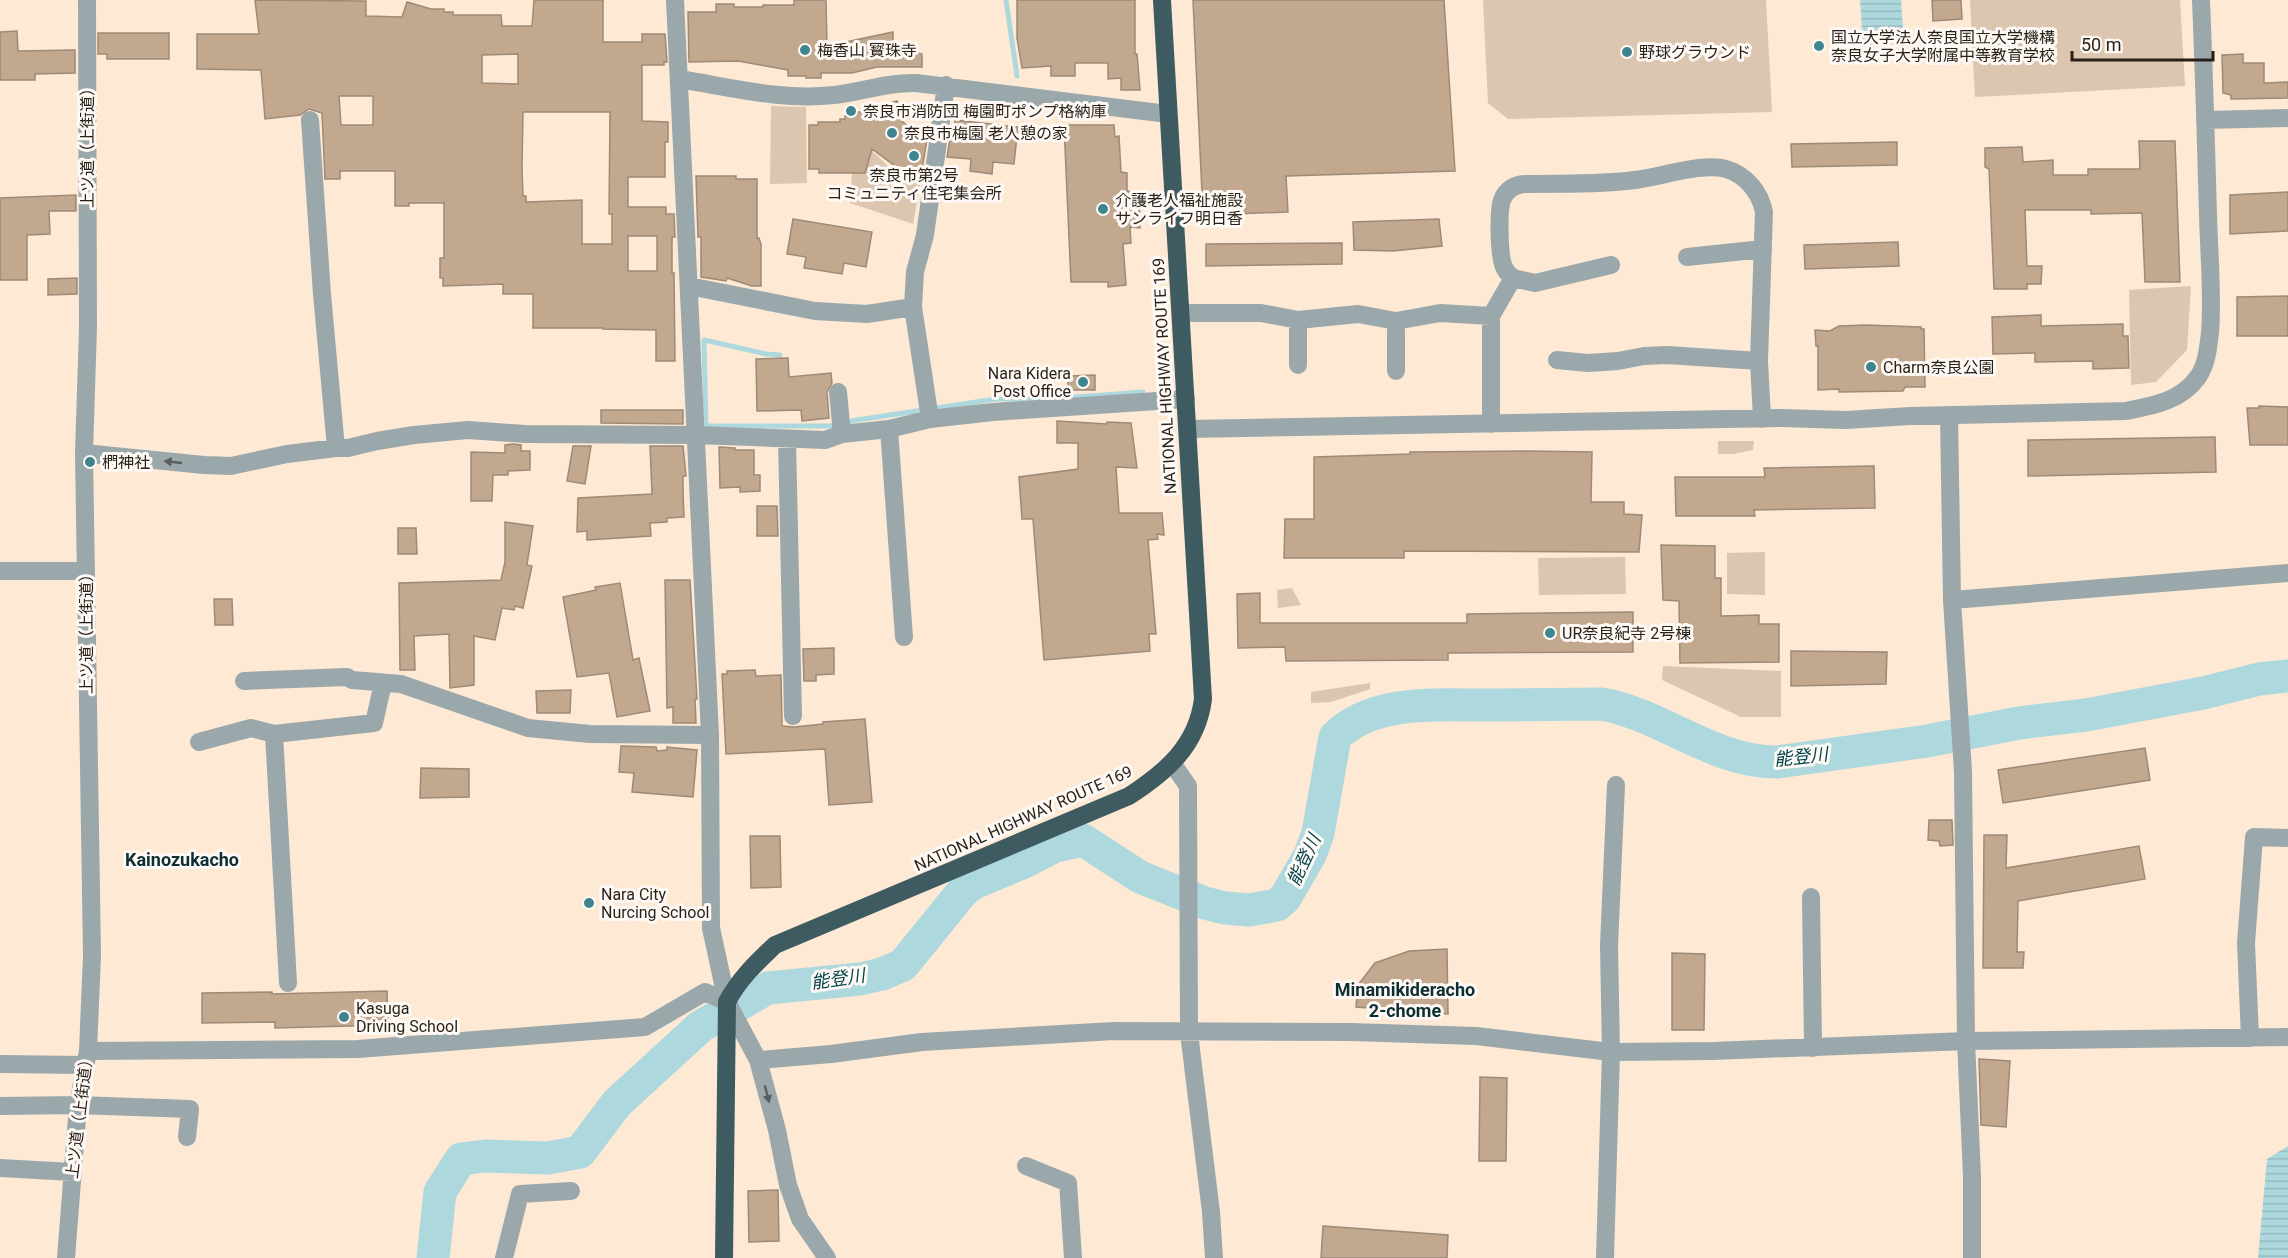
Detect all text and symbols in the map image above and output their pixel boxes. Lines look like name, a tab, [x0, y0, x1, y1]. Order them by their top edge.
scale bar	[2072, 24, 2213, 62]
place label: 国立大学法人奈良国立大学機構 奈良女子大学附属中等教育学校	[1831, 28, 2055, 65]
text: 50 m	[2081, 34, 2121, 55]
marker: 国立大学法人奈良国立大学機構 奈良女子大学附属中等教育学校	[1812, 39, 1826, 53]
place label: 梅香山 寳珠寺	[817, 41, 917, 60]
marker: 梅香山 寳珠寺	[798, 43, 812, 57]
place label: 野球グラウンド	[1639, 43, 1751, 62]
marker: 野球グラウンド	[1620, 45, 1634, 59]
street label: 上ツ道（上街道）	[78, 80, 97, 208]
place label: 奈良市消防団 梅園町ポンプ格納庫	[863, 102, 1107, 121]
marker: 奈良市消防団 梅園町ポンプ格納庫	[844, 104, 858, 118]
place label: 奈良市梅園 老人憩の家	[904, 124, 1068, 143]
marker: 奈良市梅園 老人憩の家	[885, 126, 899, 140]
marker: 奈良市第2号 コミュニティ住宅集会所	[907, 149, 921, 163]
place label: 奈良市第2号 コミュニティ住宅集会所	[826, 166, 1002, 203]
place label: 介護老人福祉施設 サンライフ明日香	[1115, 191, 1243, 228]
marker: 介護老人福祉施設 サンライフ明日香	[1096, 202, 1110, 216]
street label: NATIONAL HIGHWAY ROUTE 169	[1149, 257, 1180, 495]
place label: Charm奈良公園	[1883, 358, 1994, 377]
marker: Charm奈良公園	[1864, 360, 1878, 374]
place label: Nara Kidera Post Office	[988, 364, 1071, 401]
marker: Nara Kidera Post Office	[1076, 375, 1090, 389]
place label: 椚神社	[102, 453, 150, 472]
marker: 椚神社	[83, 455, 97, 469]
one-way arrow	[163, 457, 182, 467]
street label: 上ツ道（上街道）	[77, 566, 96, 694]
place label: UR奈良紀寺 2号棟	[1562, 624, 1691, 643]
marker: UR奈良紀寺 2号棟	[1543, 626, 1557, 640]
water label: 能登川	[1773, 743, 1831, 770]
street label: NATIONAL HIGHWAY ROUTE 169	[911, 762, 1135, 875]
water label: 能登川	[1283, 829, 1325, 889]
district label: Kainozukacho	[125, 849, 239, 870]
place label: Nara City Nurcing School	[601, 885, 709, 922]
marker: Nara City Nurcing School	[582, 896, 596, 910]
water label: 能登川	[810, 964, 868, 993]
district label: Minamikideracho 2-chome	[1335, 979, 1475, 1021]
place label: Kasuga Driving School	[356, 999, 458, 1036]
marker: Kasuga Driving School	[337, 1010, 351, 1024]
street label: 上ツ道（上街道）	[62, 1050, 97, 1180]
one-way arrow	[763, 1085, 773, 1103]

